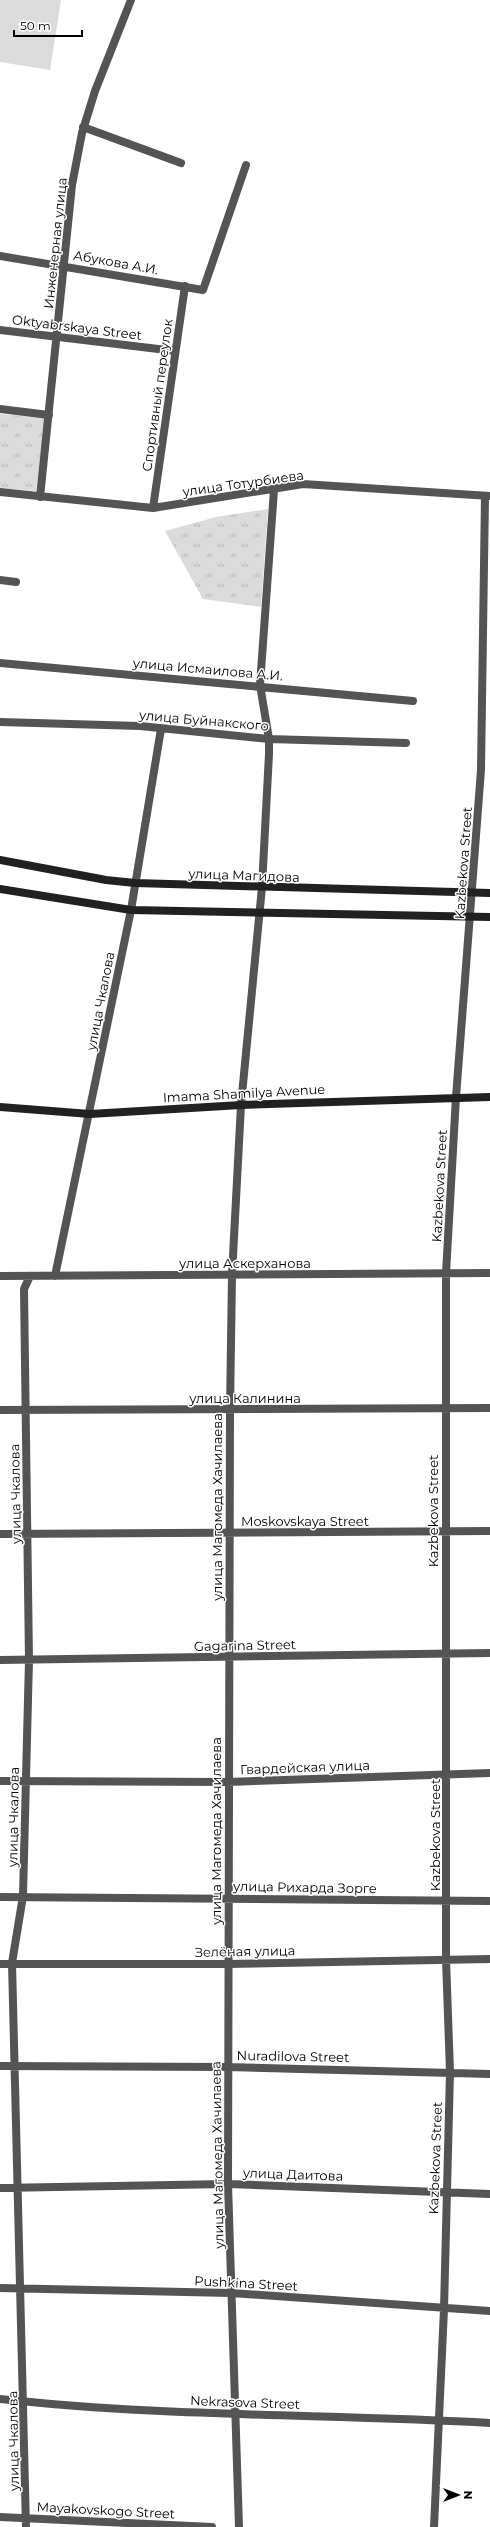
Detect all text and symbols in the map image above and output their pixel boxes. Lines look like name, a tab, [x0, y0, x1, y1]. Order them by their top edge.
scale bar	[14, 12, 82, 38]
text: 50 m	[20, 18, 51, 33]
street label: Инженерная улица	[40, 177, 70, 309]
street label: Абукова А.И.	[72, 247, 160, 277]
street label: Oktyabrskaya Street	[11, 311, 143, 343]
street label: Спортивный переулок	[138, 317, 176, 472]
street label: улица Тотурбиева	[180, 467, 305, 500]
street label: улица Исмаилова А.И.	[131, 654, 284, 684]
street label: улица Буйнакского	[137, 706, 270, 734]
street label: Kazbekova Street	[451, 806, 475, 920]
street label: улица Магидова	[187, 865, 300, 885]
street label: улица Чкалова	[82, 950, 117, 1053]
street label: Imama Shamilya Avenue	[163, 1081, 326, 1105]
street label: Kazbekova Street	[428, 1129, 450, 1243]
street label: улица Аскерханова	[178, 1255, 311, 1271]
street label: улица Калинина	[188, 1390, 301, 1406]
street label: улица Магомеда Хачилаева	[209, 1413, 225, 1602]
street label: улица Чкалова	[6, 1444, 24, 1545]
street label: Kazbekova Street	[425, 1455, 441, 1567]
street label: Moskovskaya Street	[241, 1513, 369, 1529]
street label: Gagarina Street	[194, 1636, 296, 1654]
street label: улица Магомеда Хачилаева	[208, 1737, 224, 1926]
street label: Гвардейская улица	[240, 1757, 370, 1777]
street label: улица Чкалова	[4, 1767, 22, 1868]
street label: Kazbekova Street	[427, 1779, 443, 1891]
street label: улица Рихарда Зорге	[232, 1878, 377, 1896]
street label: Зелёная улица	[195, 1942, 295, 1960]
street label: Nuradilova Street	[237, 2047, 349, 2065]
street label: улица Магомеда Хачилаева	[207, 2061, 227, 2250]
street label: Kazbekova Street	[425, 2101, 445, 2215]
street label: улица Даитова	[242, 2164, 343, 2184]
street label: Pushkina Street	[194, 2272, 298, 2294]
street label: улица Чкалова	[4, 2391, 22, 2492]
street label: Nekrasova Street	[190, 2392, 300, 2412]
north arrow	[438, 2475, 478, 2515]
text: N	[461, 2491, 475, 2499]
street label: Mayakovskogo Street	[36, 2498, 176, 2522]

